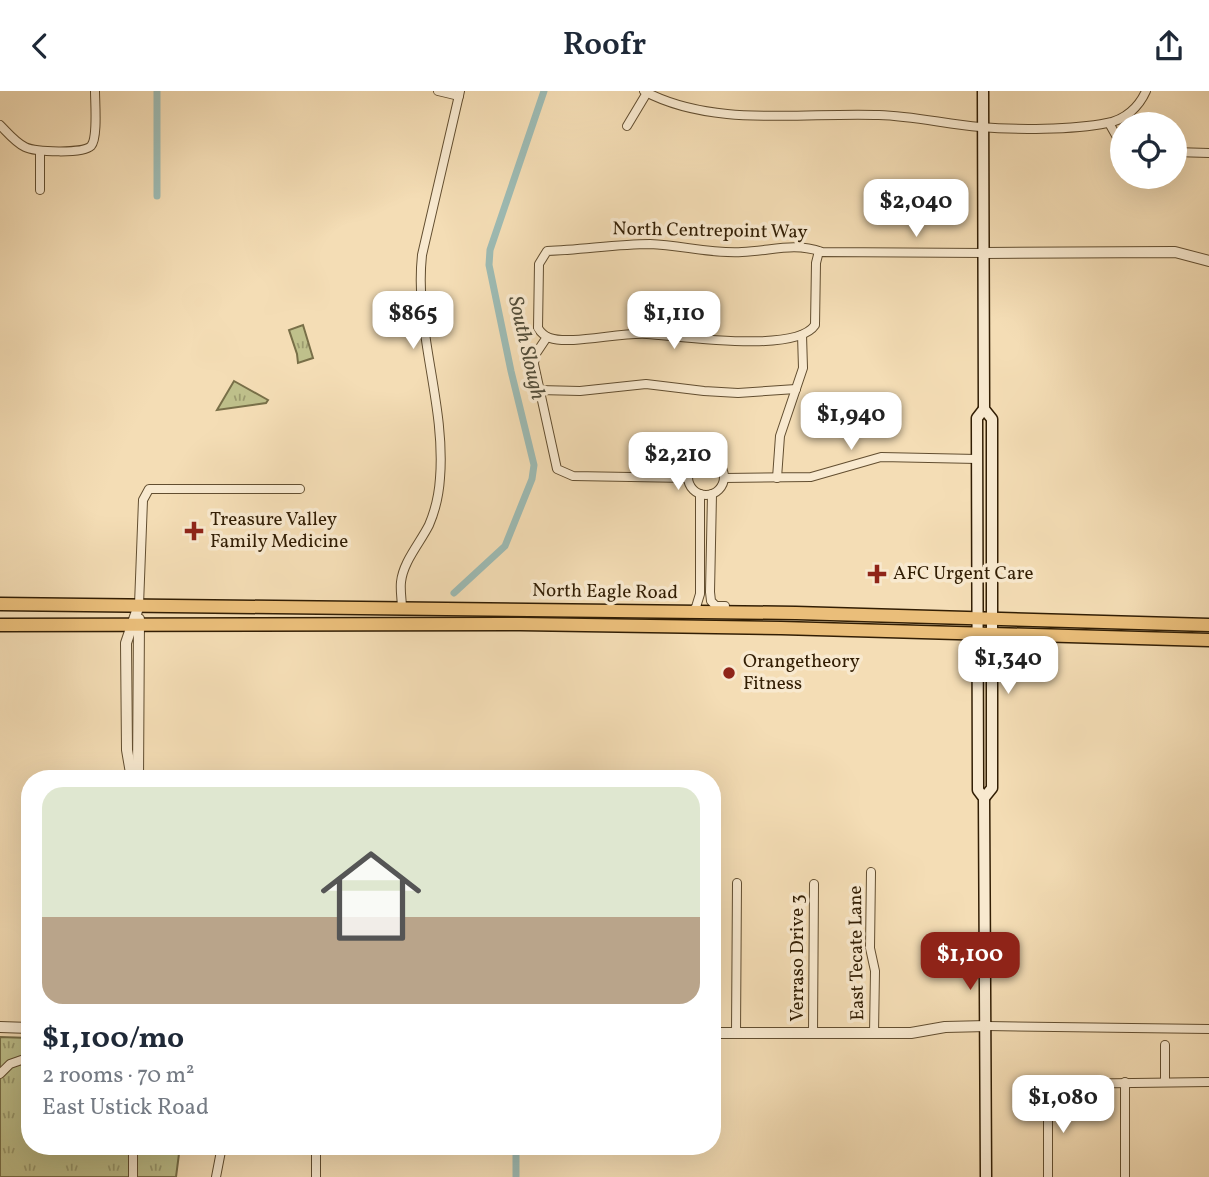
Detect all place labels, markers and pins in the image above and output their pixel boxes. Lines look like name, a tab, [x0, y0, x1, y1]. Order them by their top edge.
pin: $2,040	[859, 179, 973, 239]
pin: $865	[372, 292, 454, 351]
pin: $1,110	[617, 292, 731, 351]
pin: $1,940	[794, 393, 908, 452]
pin: $2,210	[621, 433, 735, 492]
place label: Treasure Valley Family Medicine	[210, 507, 348, 555]
marker: Treasure Valley Family Medicine	[184, 521, 204, 541]
place label: AFC Urgent Care	[893, 561, 1033, 587]
marker: AFC Urgent Care	[867, 564, 887, 584]
pin: $1,340	[951, 637, 1065, 696]
place label: Orangetheory Fitness	[743, 649, 860, 697]
marker: Orangetheory Fitness	[721, 665, 737, 681]
pin: $1,100	[913, 933, 1027, 992]
pin: $1,080	[1006, 1075, 1120, 1135]

